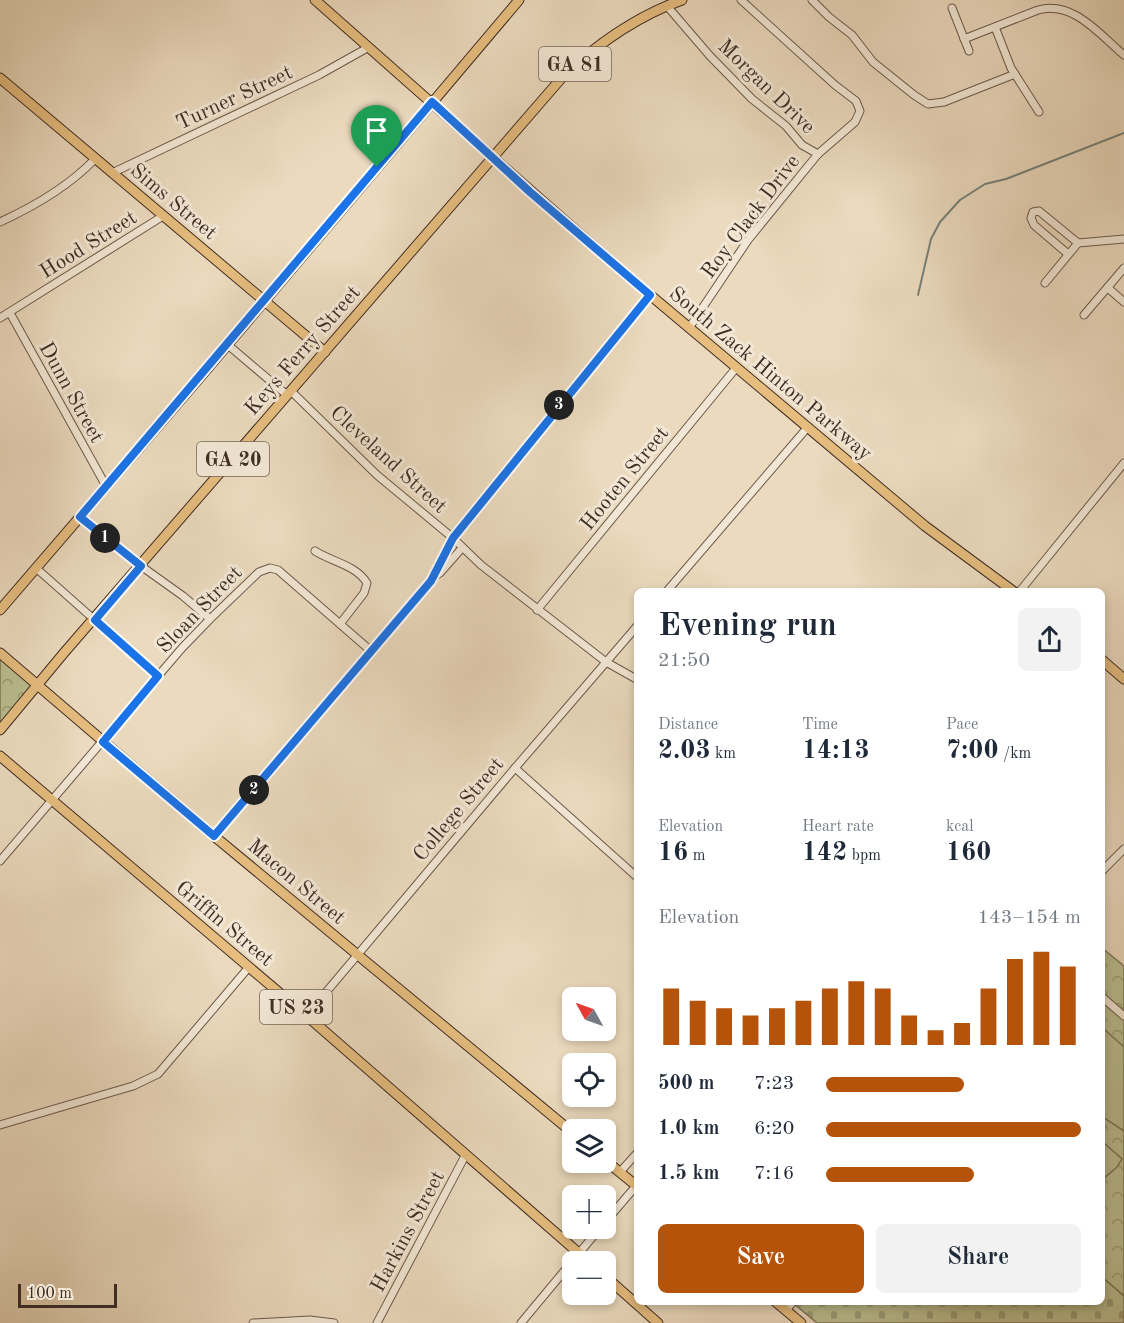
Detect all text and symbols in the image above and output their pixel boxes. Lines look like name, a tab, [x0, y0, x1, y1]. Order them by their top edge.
street label: Morgan Drive	[713, 36, 819, 138]
road number: GA 81	[539, 47, 611, 81]
street label: Turner Street	[173, 62, 296, 134]
pin	[351, 105, 402, 167]
icon: arrive	[360, 114, 393, 147]
street label: Roy Clack Drive	[698, 151, 804, 283]
street label: Sims Street	[126, 160, 220, 244]
street label: Hood Street	[37, 207, 141, 283]
street label: Keys Ferry Street	[241, 282, 365, 420]
street label: South Zack Hinton Parkway	[664, 283, 876, 465]
street label: Dunn Street	[34, 339, 107, 447]
pin: 3	[544, 390, 574, 420]
text: 3	[554, 397, 564, 413]
street label: Cleveland Street	[326, 402, 450, 518]
street label: Hooten Street	[577, 423, 673, 535]
road number: GA 20	[197, 442, 269, 476]
pin: 1	[90, 523, 120, 553]
text: 1	[100, 530, 110, 546]
street label: Sloan Street	[154, 562, 247, 658]
button: share	[1018, 608, 1081, 671]
text: Evening run	[658, 610, 837, 643]
text: 21:50	[658, 651, 710, 671]
text: Distance	[658, 717, 718, 733]
text: Time	[802, 717, 838, 733]
text: Pace	[946, 717, 978, 733]
text: 2.03	[658, 738, 711, 764]
text: 14:13	[802, 738, 870, 764]
text: 7:00	[946, 738, 999, 764]
text: km	[711, 746, 736, 762]
text: /km	[999, 746, 1031, 762]
street label: College Street	[410, 754, 508, 866]
pin: 2	[239, 775, 269, 805]
text: 2	[249, 782, 259, 798]
text: Elevation	[658, 819, 723, 835]
text: Heart rate	[802, 819, 874, 835]
text: kcal	[946, 819, 974, 835]
street label: Macon Street	[243, 835, 349, 929]
text: 16	[658, 840, 688, 866]
text: 142	[802, 840, 847, 866]
text: 160	[946, 840, 991, 866]
text: m	[688, 848, 705, 864]
text: bpm	[847, 848, 881, 864]
street label: Griffin Street	[171, 877, 277, 971]
text: Elevation	[658, 908, 739, 928]
text: 143–154 m	[978, 908, 1081, 928]
north arrow	[562, 987, 616, 1041]
map controls	[562, 987, 616, 1305]
road number: US 23	[260, 990, 332, 1024]
button: locate	[562, 1053, 616, 1107]
text: 500 m	[658, 1074, 714, 1094]
text: 7:23	[754, 1074, 794, 1094]
button: layers	[562, 1119, 616, 1173]
text: 1.0 km	[658, 1119, 720, 1139]
text: 6:20	[754, 1119, 794, 1139]
text: 1.5 km	[658, 1164, 720, 1184]
text: 7:16	[754, 1164, 794, 1184]
street label: Harkins Street	[368, 1168, 449, 1296]
button: +	[562, 1185, 616, 1239]
button: Save	[658, 1224, 864, 1293]
button: Share	[876, 1224, 1081, 1293]
button: −	[562, 1251, 616, 1305]
scale bar	[18, 1281, 117, 1308]
text: 100 m	[27, 1286, 72, 1302]

